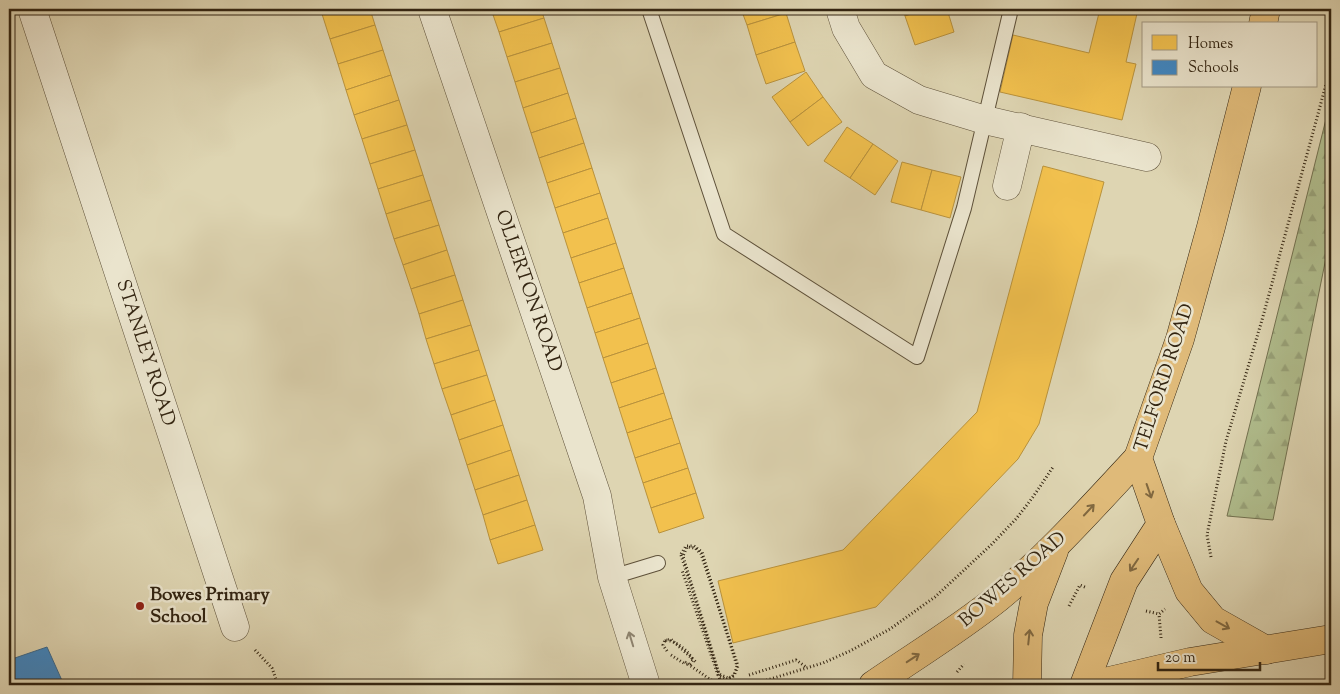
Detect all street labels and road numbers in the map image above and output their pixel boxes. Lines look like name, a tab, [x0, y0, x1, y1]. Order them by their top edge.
street label: OLLERTON ROAD	[488, 206, 568, 376]
street label: STANLEY ROAD	[109, 276, 181, 430]
street label: TELFORD ROAD	[1128, 300, 1202, 456]
street label: BOWES ROAD	[953, 526, 1073, 634]

